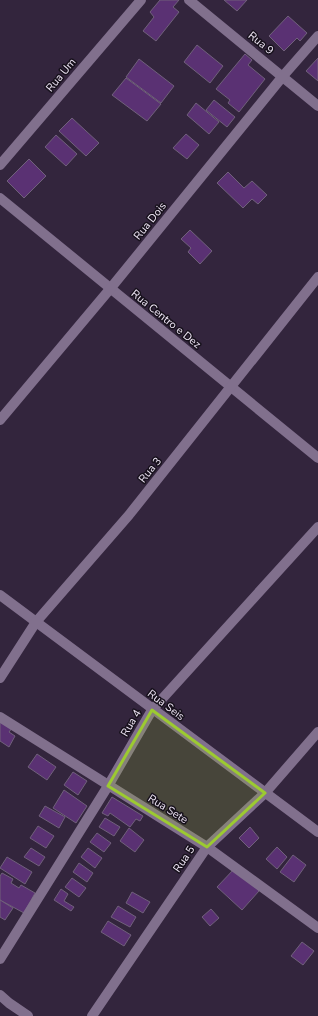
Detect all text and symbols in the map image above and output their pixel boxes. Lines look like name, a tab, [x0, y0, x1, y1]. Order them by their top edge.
street label: Rua 9	[245, 28, 277, 58]
street label: Rua Um	[43, 55, 79, 95]
street label: Rua Dois	[130, 199, 170, 243]
street label: Rua Centro e Dez	[128, 286, 204, 352]
street label: Rua 3	[135, 454, 165, 486]
street label: Rua Seis	[144, 686, 188, 724]
street label: Rua 4	[117, 706, 145, 739]
street label: Rua Sete	[145, 791, 191, 827]
street label: Rua 5	[170, 843, 198, 875]

